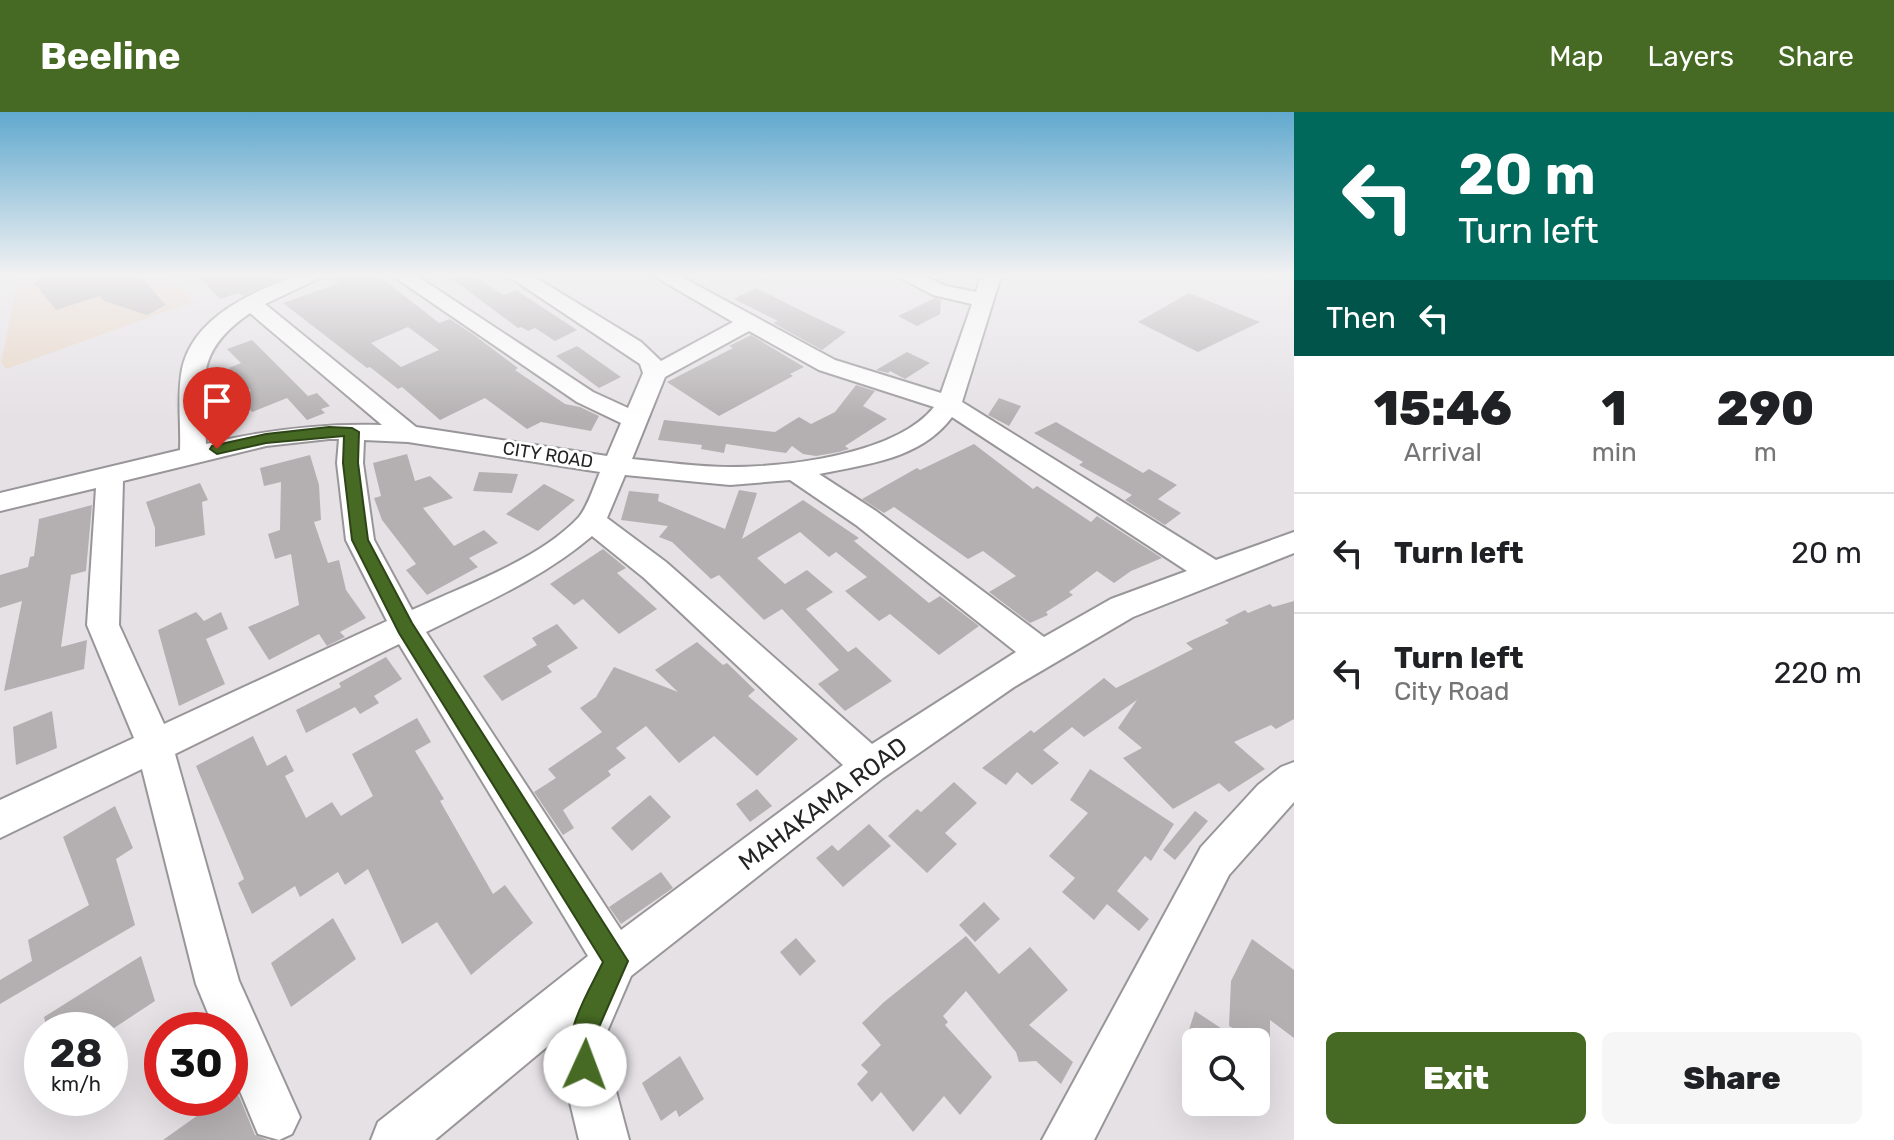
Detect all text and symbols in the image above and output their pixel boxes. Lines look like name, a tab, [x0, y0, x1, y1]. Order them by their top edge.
text: Beeline	[40, 33, 181, 79]
text: Map	[1549, 40, 1604, 73]
text: Layers	[1648, 40, 1734, 73]
text: Share	[1778, 40, 1854, 73]
text: 20 m	[1458, 142, 1596, 208]
icon: left	[1326, 144, 1430, 248]
text: Turn left	[1458, 209, 1599, 252]
icon: left	[1412, 296, 1456, 340]
text: Then	[1326, 300, 1396, 336]
pin	[183, 367, 251, 449]
icon: arrive	[195, 379, 239, 423]
text: 15:46	[1374, 380, 1512, 437]
text: 1	[1602, 380, 1627, 437]
text: 290	[1716, 380, 1814, 437]
street label: CITY ROAD	[501, 437, 595, 473]
text: Arrival	[1404, 437, 1482, 468]
text: min	[1592, 437, 1637, 468]
text: m	[1754, 437, 1777, 468]
icon: left	[1326, 531, 1370, 575]
text: Turn left	[1394, 535, 1524, 571]
text: 20 m	[1791, 535, 1862, 571]
text: Turn left	[1394, 640, 1524, 676]
icon: left	[1326, 651, 1370, 695]
text: 220 m	[1774, 655, 1862, 691]
text: City Road	[1394, 676, 1509, 707]
street label: MAHAKAMA ROAD	[733, 732, 913, 876]
speed limit sign: 30	[144, 1012, 248, 1116]
position arrow	[543, 1023, 627, 1107]
map controls	[1182, 1028, 1270, 1116]
button: search	[1182, 1028, 1270, 1116]
text: 28	[49, 1030, 103, 1077]
button: Exit	[1326, 1032, 1586, 1124]
button: Share	[1602, 1032, 1862, 1124]
text: km/h	[51, 1072, 101, 1096]

